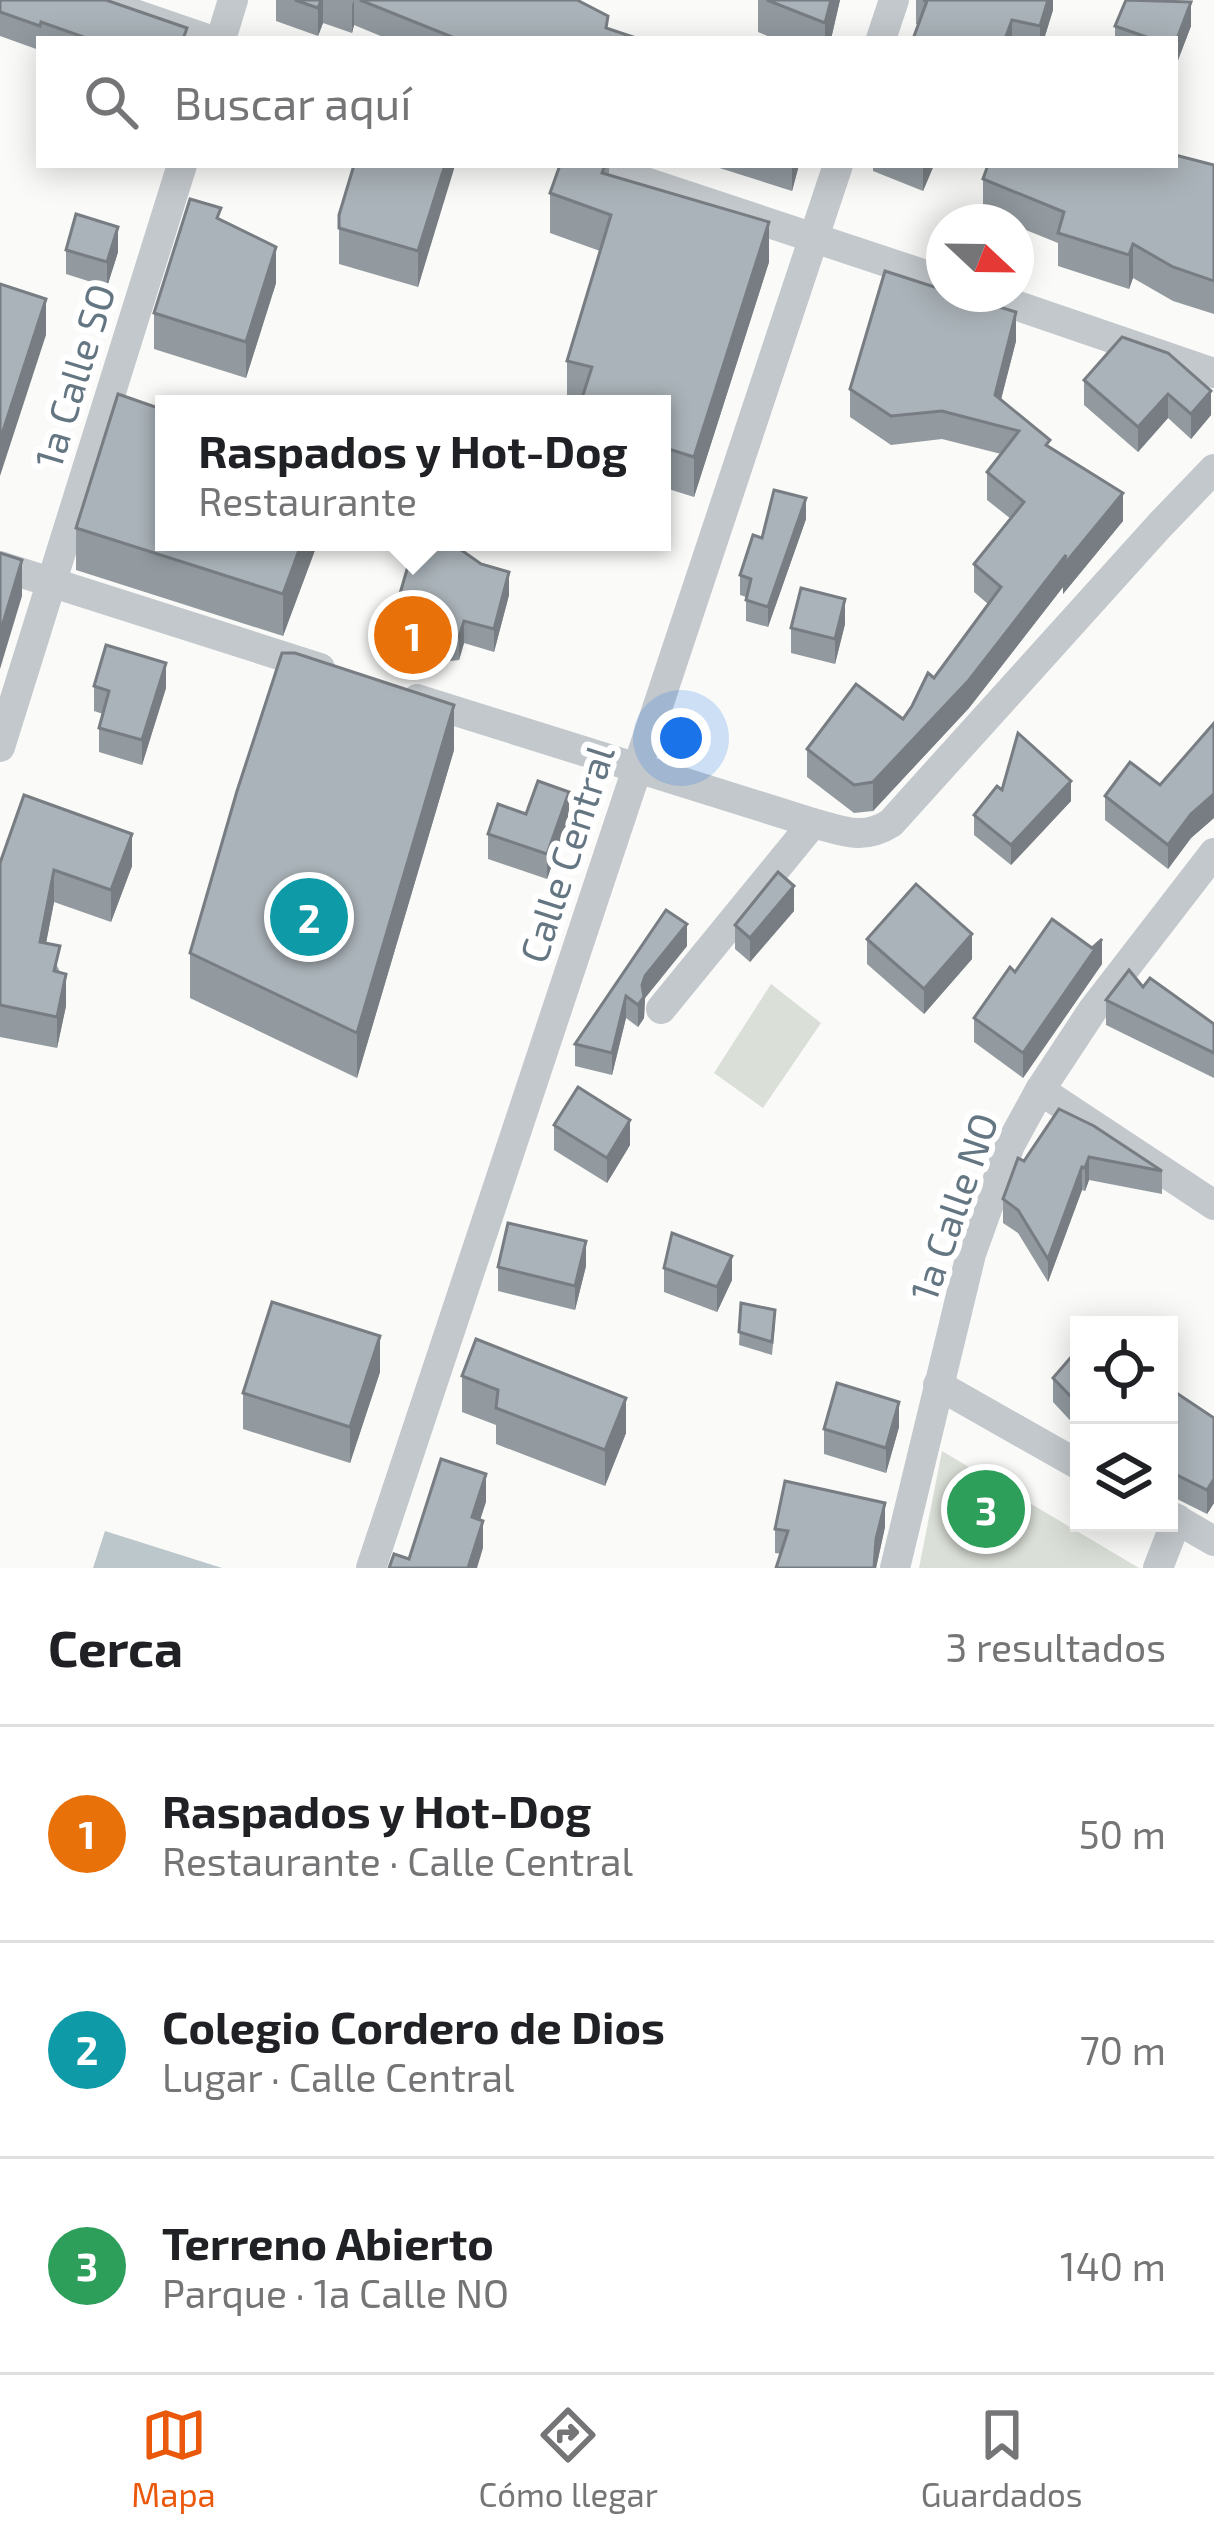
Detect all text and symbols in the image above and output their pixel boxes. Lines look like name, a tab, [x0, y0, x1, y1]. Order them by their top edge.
search box	[36, 36, 1178, 168]
icon: search	[78, 69, 144, 135]
text: Buscar aquí	[174, 75, 411, 129]
north arrow	[926, 204, 1034, 312]
street label: 1a Calle SO	[23, 278, 124, 473]
popup	[155, 395, 671, 551]
text: Raspados y Hot-Dog	[198, 423, 628, 477]
text: Restaurante	[198, 477, 417, 524]
pin: 1	[374, 590, 452, 680]
your location	[651, 708, 711, 768]
street label: Calle Central	[508, 739, 623, 968]
pin: 2	[270, 872, 348, 962]
street label: 1a Calle NO	[899, 1106, 1007, 1307]
map controls	[1070, 1316, 1178, 1532]
button: locate	[1070, 1316, 1178, 1424]
button: layers	[1070, 1424, 1178, 1532]
pin: 3	[947, 1464, 1025, 1554]
text: Cerca	[48, 1616, 183, 1677]
text: 3 resultados	[946, 1623, 1166, 1670]
text: Raspados y Hot-Dog	[162, 1783, 592, 1837]
text: 1	[79, 1810, 95, 1857]
text: 50 m	[1079, 1810, 1166, 1857]
text: Restaurante · Calle Central	[162, 1837, 633, 1884]
text: Colegio Cordero de Dios	[162, 1999, 665, 2053]
text: 2	[76, 2026, 98, 2073]
text: 70 m	[1080, 2026, 1166, 2073]
text: Lugar · Calle Central	[162, 2053, 514, 2100]
text: Terreno Abierto	[162, 2215, 494, 2269]
text: 3	[76, 2242, 98, 2289]
text: 140 m	[1060, 2242, 1166, 2289]
text: Parque · 1a Calle NO	[162, 2269, 509, 2316]
tab: Mapa	[131, 2402, 216, 2514]
tab: Cómo llegar	[478, 2402, 658, 2514]
tab: Guardados	[921, 2402, 1083, 2514]

